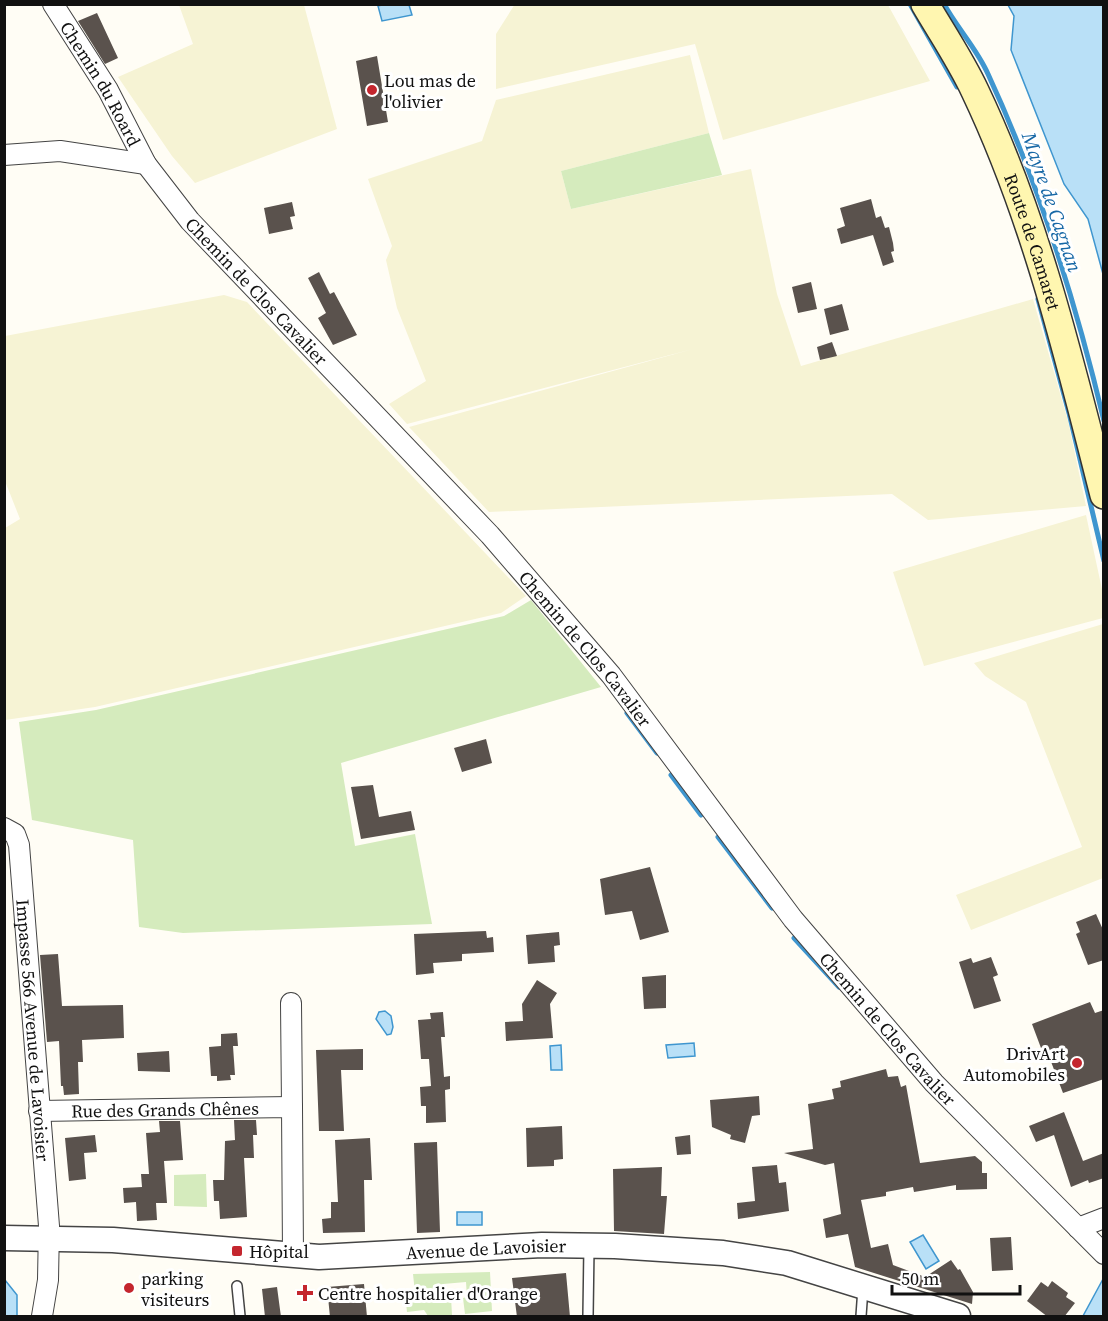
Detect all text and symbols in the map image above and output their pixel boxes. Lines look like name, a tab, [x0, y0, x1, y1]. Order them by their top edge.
street label: Chemin du Roard	[55, 16, 147, 150]
place label: Lou mas de l'olivier	[384, 68, 476, 114]
marker: Lou mas de l'olivier	[365, 83, 379, 97]
water label: Mayre de Cagnan	[1015, 127, 1089, 276]
street label: Route de Camaret	[999, 170, 1067, 313]
street label: Chemin de Clos Cavalier	[180, 211, 334, 371]
street label: Chemin de Clos Cavalier	[514, 565, 658, 732]
street label: Impasse 566 Avenue de Lavoisier	[11, 898, 56, 1163]
street label: Chemin de Clos Cavalier	[814, 946, 962, 1111]
place label: DrivArt Automobiles	[963, 1041, 1065, 1087]
marker: DrivArt Automobiles	[1070, 1056, 1084, 1070]
street label: Rue des Grands Chênes	[71, 1095, 259, 1123]
street label: Avenue de Lavoisier	[405, 1232, 567, 1265]
place label: Hôpital	[249, 1239, 309, 1264]
marker: Hôpital	[230, 1244, 244, 1258]
scale bar	[892, 1258, 1020, 1296]
place label: parking visiteurs	[141, 1266, 210, 1312]
text: 50 m	[901, 1266, 939, 1291]
marker: parking visiteurs	[122, 1281, 136, 1295]
place label: Centre hospitalier d'Orange	[318, 1281, 538, 1306]
marker: Centre hospitalier d'Orange	[296, 1284, 314, 1302]

